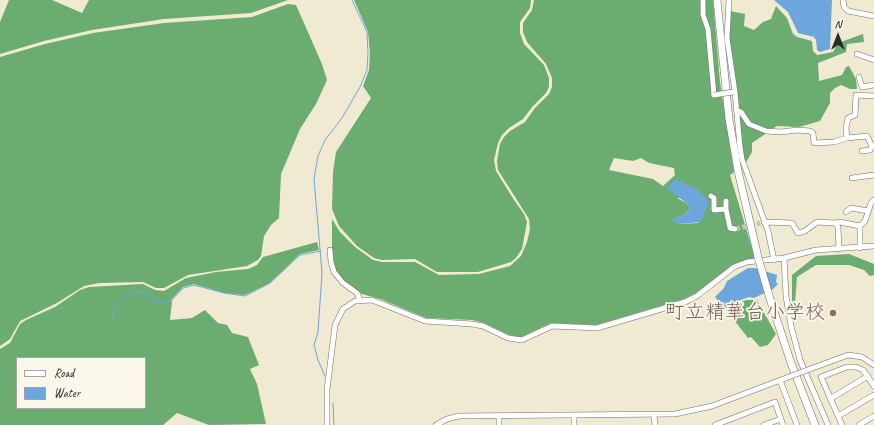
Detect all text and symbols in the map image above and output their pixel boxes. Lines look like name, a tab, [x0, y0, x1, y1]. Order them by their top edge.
north arrow	[818, 16, 858, 56]
text: N	[835, 17, 841, 31]
place label: 町立精華台小学校	[665, 301, 825, 325]
marker: 町立精華台小学校	[828, 308, 838, 318]
legend	[16, 357, 146, 409]
text: Road	[54, 365, 74, 381]
text: Water	[54, 385, 80, 401]

